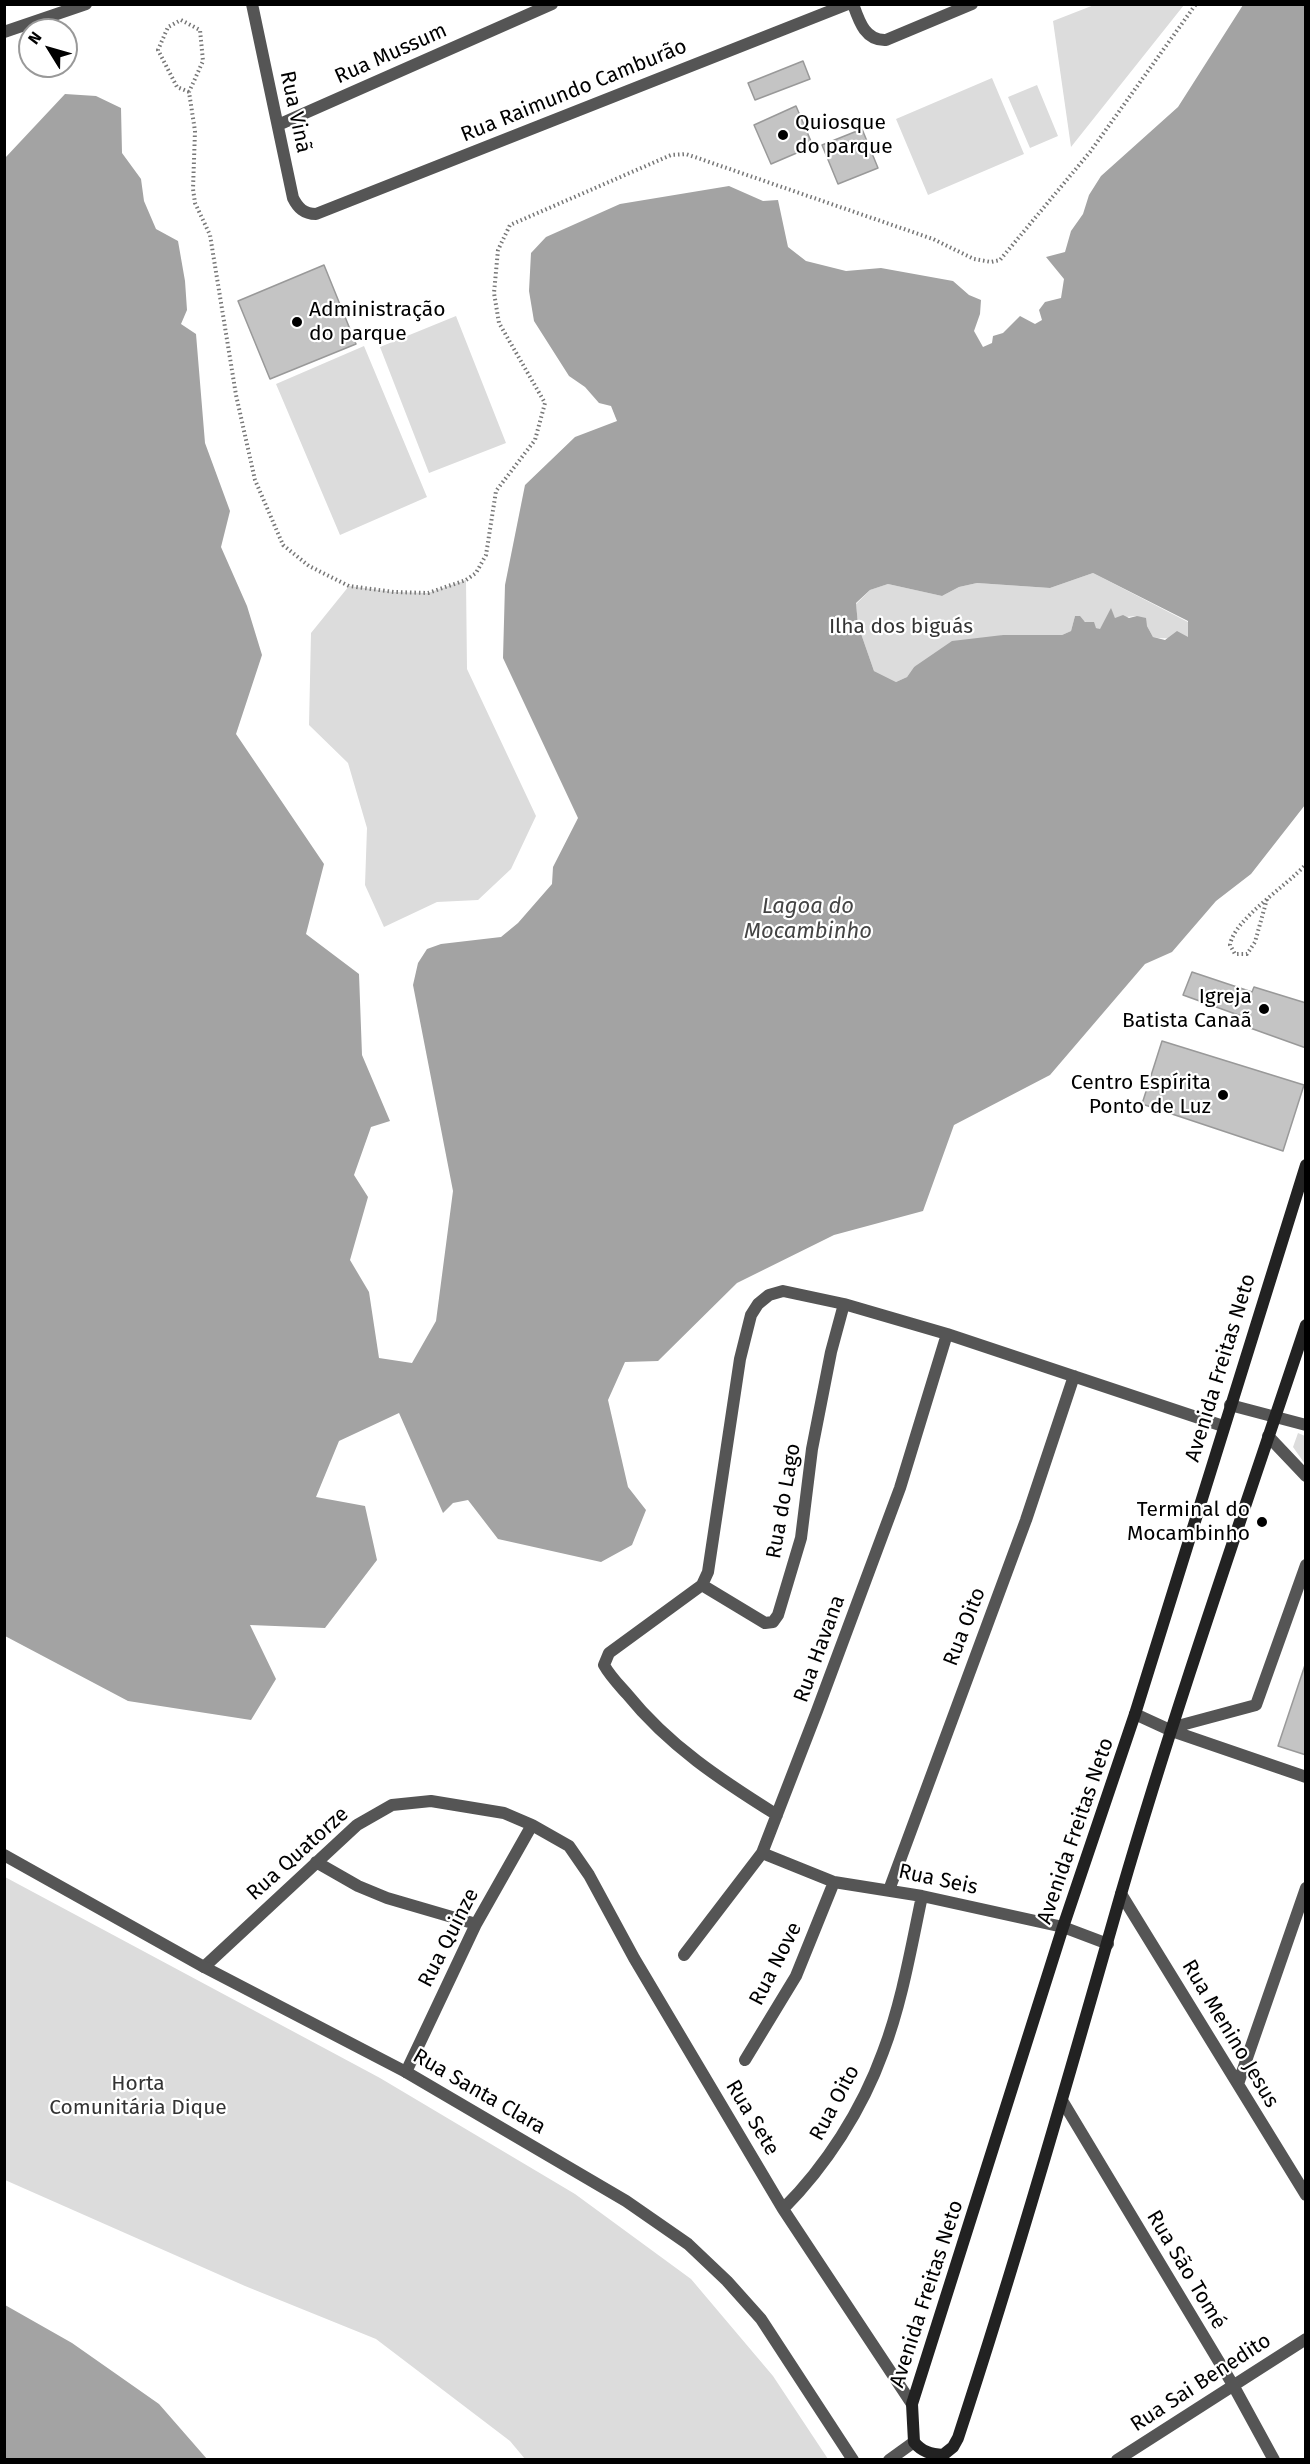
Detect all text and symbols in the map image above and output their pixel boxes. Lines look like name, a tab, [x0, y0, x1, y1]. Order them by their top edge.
north arrow	[18, 18, 78, 78]
street label: Rua Mussum	[331, 18, 451, 90]
text: N	[24, 28, 46, 48]
street label: Rua Raimundo Camburão	[457, 34, 691, 148]
street label: Rua Vinã	[274, 69, 316, 155]
place label: Quiosque do parque	[795, 110, 893, 160]
marker: Quiosque do parque	[776, 128, 790, 142]
place label: Administração do parque	[309, 297, 445, 347]
marker: Administração do parque	[290, 315, 304, 329]
park label: Ilha dos biguás	[829, 614, 973, 640]
water label: Lagoa do Mocambinho	[744, 894, 872, 945]
place label: Igreja Batista Canaã	[1122, 984, 1252, 1034]
marker: Igreja Batista Canaã	[1257, 1002, 1271, 1016]
place label: Centro Espírita Ponto de Luz	[1071, 1070, 1211, 1120]
marker: Centro Espírita Ponto de Luz	[1216, 1088, 1230, 1102]
street label: Avenida Freitas Neto	[1180, 1271, 1262, 1465]
street label: Rua do Lago	[761, 1441, 807, 1561]
place label: Terminal do Mocambinho	[1127, 1497, 1250, 1547]
marker: Terminal do Mocambinho	[1255, 1515, 1269, 1529]
street label: Rua Oito	[939, 1584, 991, 1670]
street label: Rua Havana	[789, 1592, 851, 1706]
street label: Avenida Freitas Neto	[1032, 1735, 1120, 1927]
street label: Rua Quatorze	[242, 1802, 354, 1906]
street label: Rua Seis	[896, 1859, 980, 1901]
street label: Rua Quinze	[413, 1884, 485, 1992]
street label: Rua Nove	[744, 1918, 808, 2010]
street label: Rua Menino Jesus	[1176, 1956, 1284, 2112]
street label: Rua Santa Clara	[408, 2044, 550, 2140]
street label: Rua Oito	[805, 2061, 865, 2145]
park label: Horta Comunitária Dique	[49, 2071, 227, 2121]
street label: Rua Sete	[720, 2076, 784, 2160]
street label: Avenida Freitas Neto	[885, 2197, 969, 2391]
street label: Rua São Tomé	[1141, 2206, 1231, 2334]
street label: Rua Sai Benedito	[1126, 2328, 1276, 2438]

